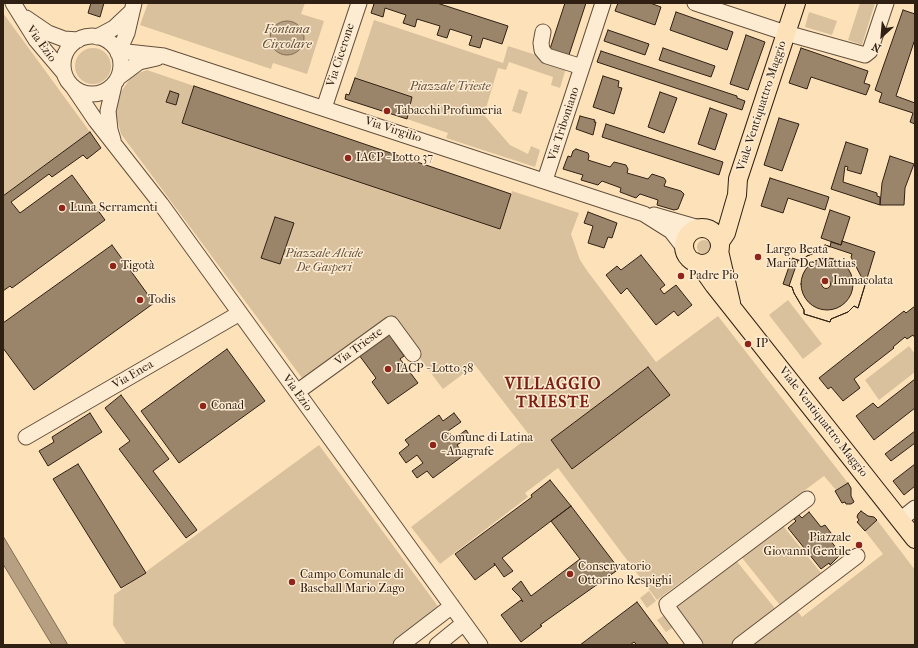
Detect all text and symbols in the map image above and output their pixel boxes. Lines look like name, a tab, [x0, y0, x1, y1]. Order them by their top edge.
north arrow	[862, 16, 902, 56]
street label: Via Cicerone	[324, 21, 358, 89]
water label: Fontana Circolare	[262, 22, 312, 53]
street label: Via Ezio	[23, 23, 59, 65]
street label: Viale Ventiquattro Maggio	[734, 39, 790, 173]
text: N	[870, 40, 883, 55]
park label: Piazzale Trieste	[410, 80, 490, 94]
street label: Via Triboniano	[545, 85, 583, 163]
place label: Tabacchi Profumeria	[395, 104, 502, 118]
marker: Tabacchi Profumeria	[382, 106, 392, 116]
street label: Via Virgilio	[363, 114, 423, 146]
place label: IACP - Lotto 37	[356, 151, 433, 165]
marker: IACP - Lotto 37	[343, 153, 353, 163]
place label: Luna Serramenti	[70, 201, 158, 215]
marker: Luna Serramenti	[57, 203, 67, 213]
place label: Largo Beata Maria De Mattias	[766, 243, 856, 271]
park label: Piazzale Alcide De Gasperi	[285, 247, 363, 275]
marker: Largo Beata Maria De Mattias	[753, 252, 763, 262]
place label: Tigotà	[121, 259, 155, 273]
marker: Tigotà	[108, 261, 118, 271]
place label: Padre Pio	[689, 269, 739, 283]
marker: Padre Pio	[676, 271, 686, 281]
place label: Immacolata	[833, 274, 893, 288]
marker: Immacolata	[820, 276, 830, 286]
place label: Todis	[148, 293, 176, 307]
marker: Todis	[135, 295, 145, 305]
street label: Via Trieste	[332, 325, 386, 369]
place label: IP	[756, 337, 768, 351]
marker: IP	[743, 339, 753, 349]
street label: Via Enea	[110, 357, 156, 393]
place label: IACP - Lotto 38	[396, 362, 473, 376]
marker: IACP - Lotto 38	[383, 364, 393, 374]
street label: Viale Ventiquattro Maggio	[775, 364, 871, 480]
street label: Via Ezio	[279, 372, 315, 414]
district label: VILLAGGIO TRIESTE	[505, 375, 601, 413]
place label: Conad	[211, 399, 244, 413]
marker: Conad	[198, 401, 208, 411]
place label: Comune di Latina - Anagrafe	[441, 431, 533, 459]
marker: Comune di Latina - Anagrafe	[428, 440, 438, 450]
place label: Piazzale Giovanni Gentile	[763, 531, 851, 559]
marker: Piazzale Giovanni Gentile	[854, 540, 864, 550]
place label: Conservatorio Ottorino Respighi	[578, 560, 672, 588]
place label: Campo Comunale di Baseball Mario Zago	[300, 568, 405, 596]
marker: Conservatorio Ottorino Respighi	[565, 569, 575, 579]
marker: Campo Comunale di Baseball Mario Zago	[287, 577, 297, 587]

